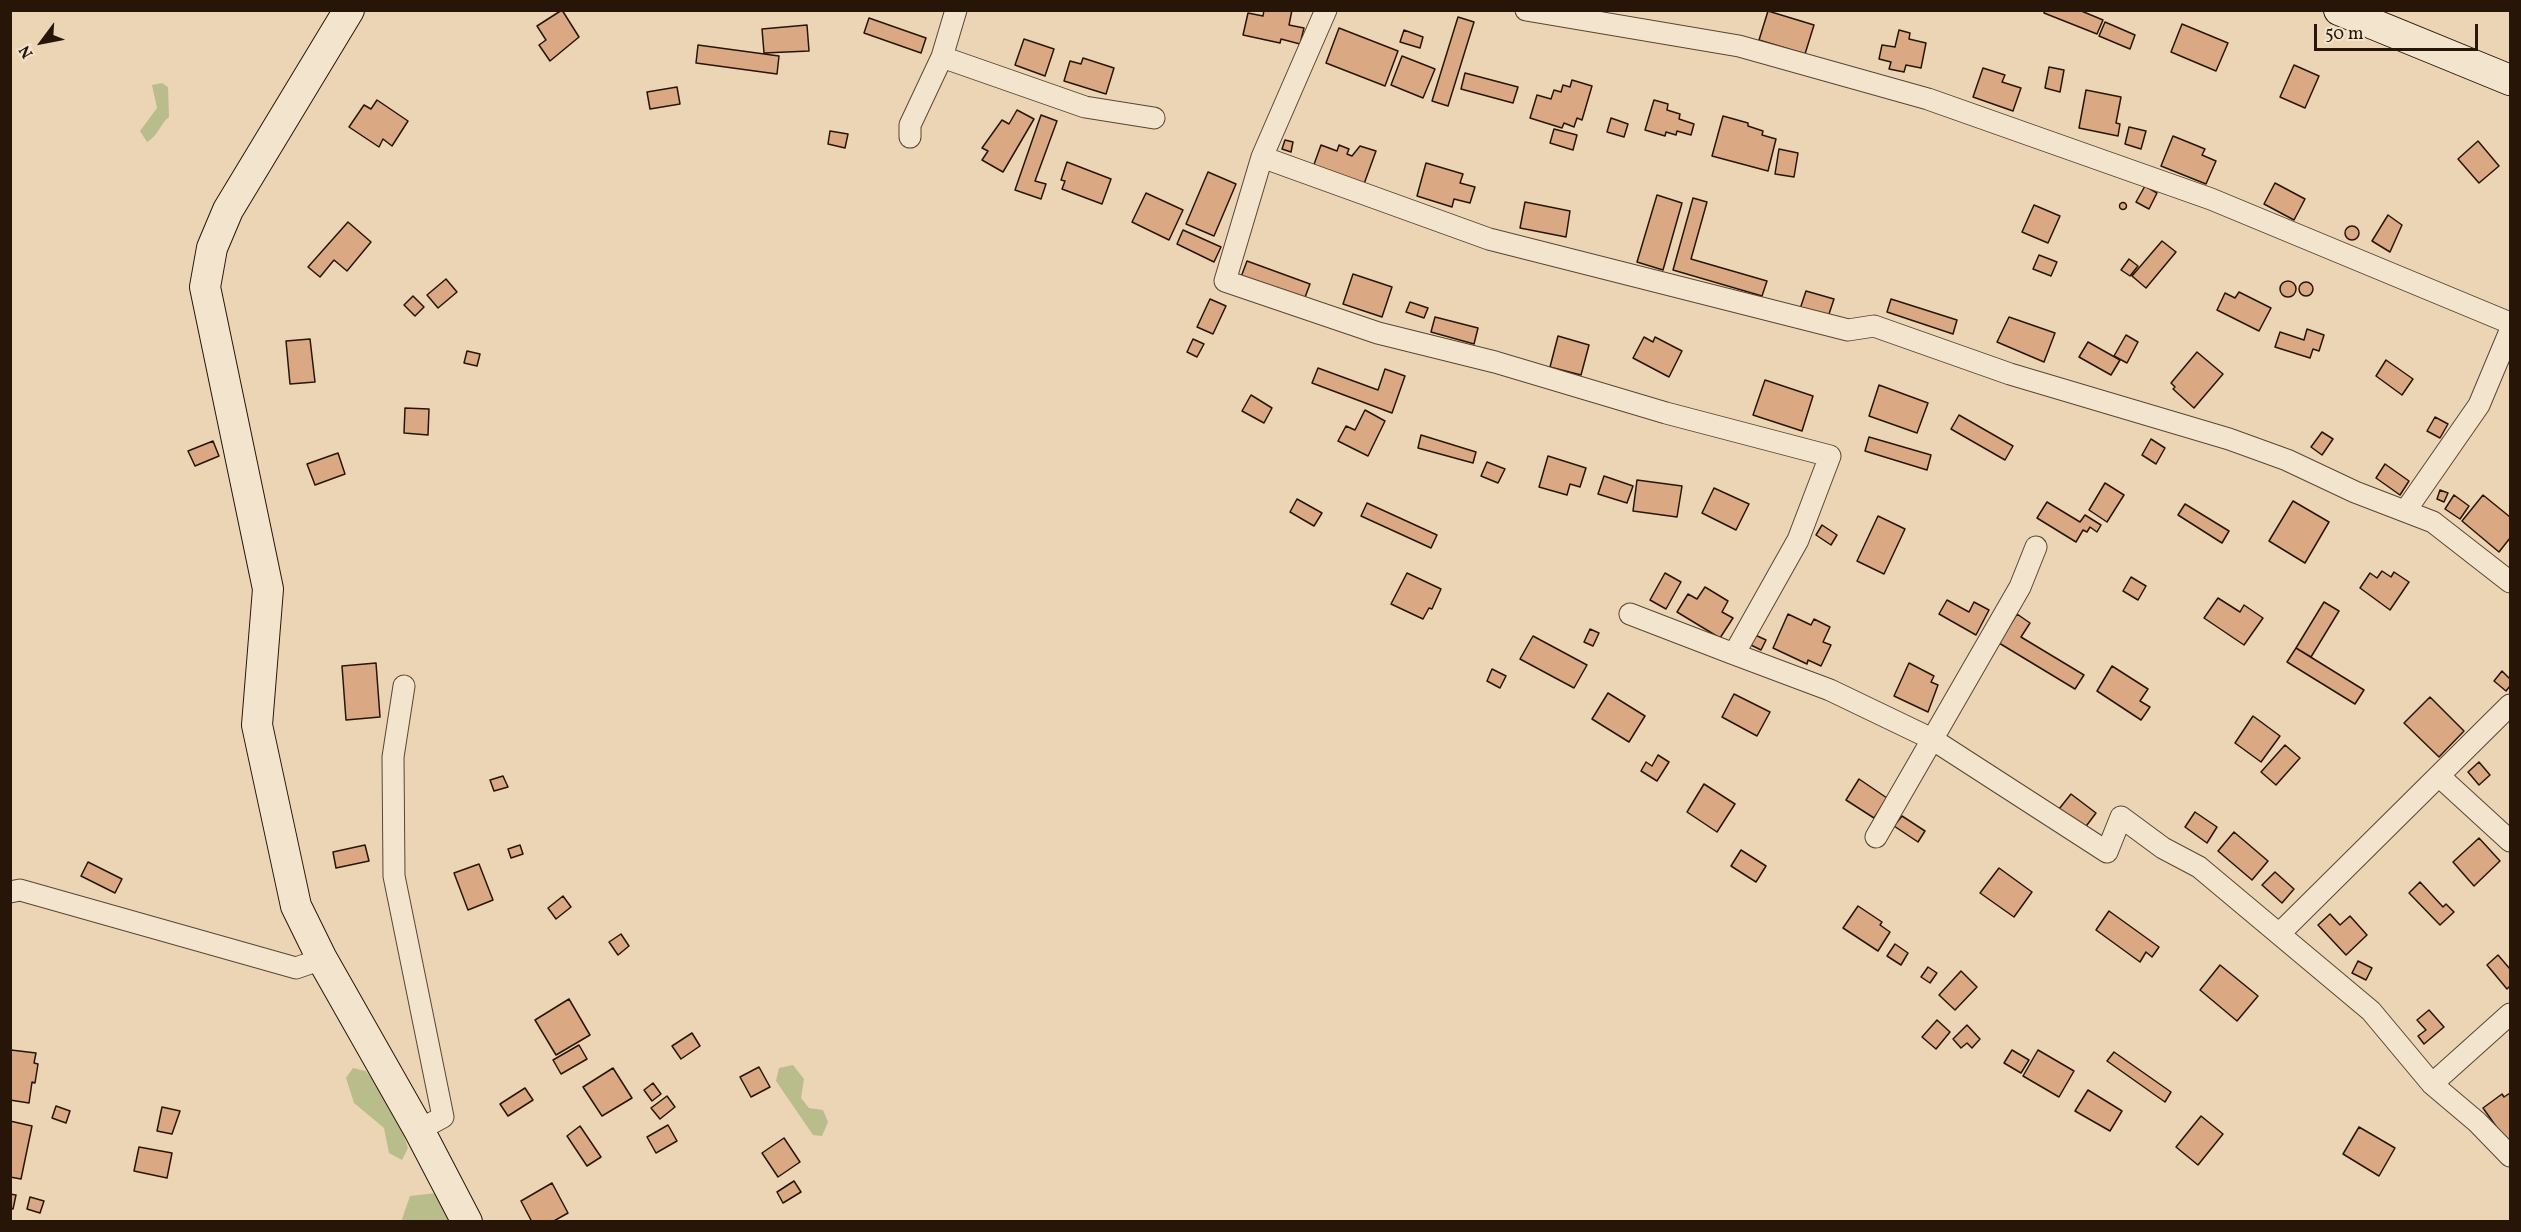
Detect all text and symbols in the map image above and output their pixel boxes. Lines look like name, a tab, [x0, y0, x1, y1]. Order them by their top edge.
north arrow	[12, 12, 72, 72]
scale bar	[2317, 12, 2480, 50]
text: 50 m	[2325, 22, 2364, 47]
text: N	[14, 41, 39, 62]

